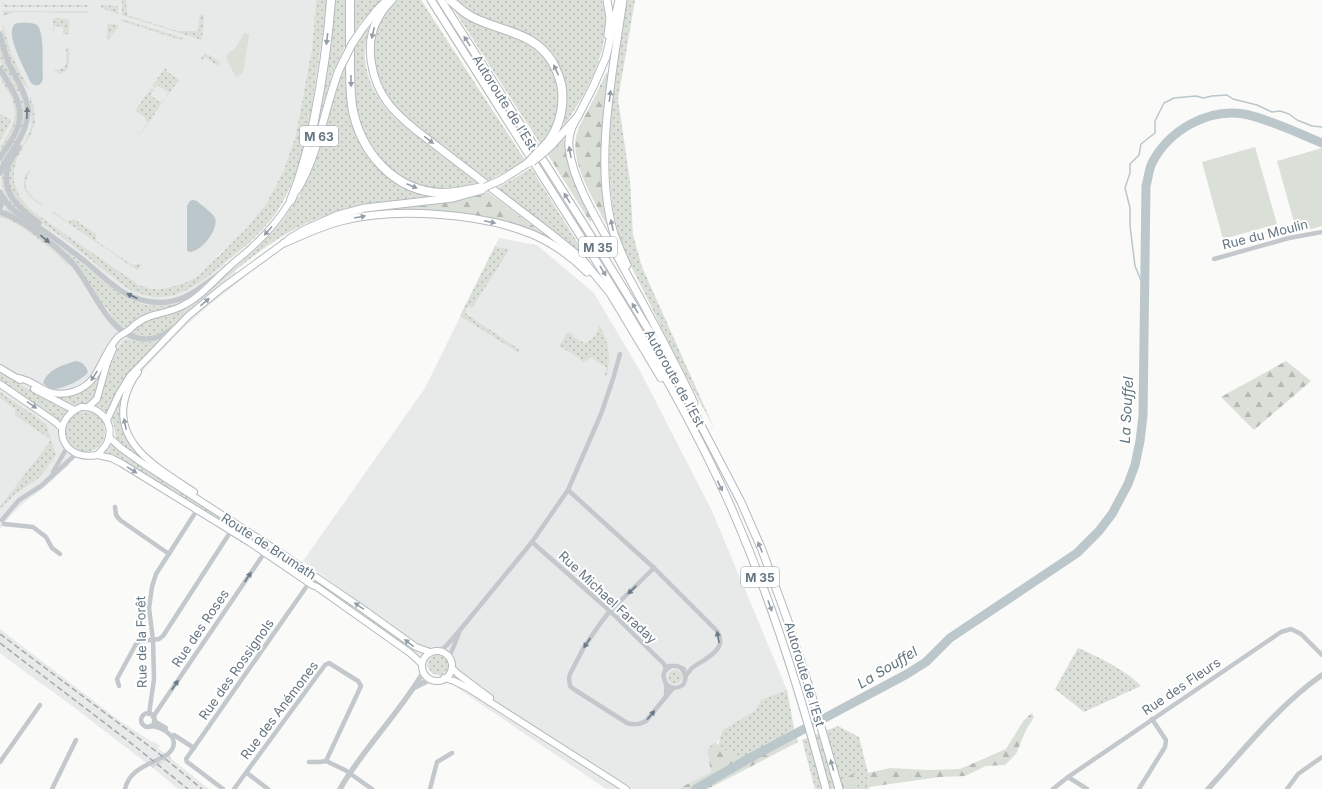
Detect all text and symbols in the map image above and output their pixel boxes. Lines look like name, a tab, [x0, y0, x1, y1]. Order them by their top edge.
one-way arrow	[369, 27, 375, 39]
one-way arrow	[324, 33, 331, 45]
one-way arrow	[463, 36, 471, 46]
street label: Autoroute de l’Est	[469, 52, 541, 152]
one-way arrow	[553, 64, 559, 76]
one-way arrow	[347, 75, 354, 87]
one-way arrow	[607, 90, 613, 102]
one-way arrow	[24, 107, 31, 119]
road number: M 63	[300, 126, 338, 146]
one-way arrow	[424, 136, 434, 144]
one-way arrow	[567, 146, 573, 159]
one-way arrow	[407, 184, 419, 190]
one-way arrow	[563, 192, 570, 204]
one-way arrow	[354, 214, 367, 220]
street label: Rue du Moulin	[1220, 216, 1310, 252]
one-way arrow	[484, 219, 496, 225]
one-way arrow	[609, 219, 615, 231]
one-way arrow	[264, 227, 273, 236]
one-way arrow	[39, 235, 50, 244]
road number: M 35	[579, 237, 617, 257]
one-way arrow	[599, 266, 606, 277]
one-way arrow	[126, 293, 137, 299]
one-way arrow	[199, 297, 210, 306]
one-way arrow	[632, 302, 639, 314]
street label: Autoroute de l’Est	[642, 327, 708, 429]
one-way arrow	[90, 370, 98, 381]
water label: La Souffel	[1116, 375, 1136, 444]
one-way arrow	[27, 401, 37, 409]
one-way arrow	[121, 418, 127, 430]
one-way arrow	[127, 466, 137, 474]
one-way arrow	[717, 480, 724, 491]
street label: Route de Brumath	[219, 509, 319, 583]
one-way arrow	[757, 541, 763, 553]
street label: Rue Michael Faraday	[556, 547, 660, 647]
road number: M 35	[741, 567, 779, 587]
one-way arrow	[244, 572, 252, 582]
one-way arrow	[627, 585, 637, 595]
street label: Rue des Roses	[168, 586, 232, 670]
street label: Rue de la Forêt	[132, 596, 150, 688]
one-way arrow	[768, 600, 774, 612]
one-way arrow	[354, 602, 364, 610]
street label: Rue des Rossignols	[195, 615, 277, 723]
street label: Autoroute de l’Est	[781, 620, 829, 728]
one-way arrow	[715, 631, 721, 644]
one-way arrow	[584, 637, 591, 648]
one-way arrow	[404, 638, 415, 647]
water label: La Souffel	[854, 642, 921, 692]
street label: Rue des Fleurs	[1139, 654, 1223, 718]
street label: Rue des Anémones	[237, 658, 321, 762]
one-way arrow	[171, 679, 179, 690]
one-way arrow	[646, 710, 655, 720]
one-way arrow	[829, 758, 835, 770]

